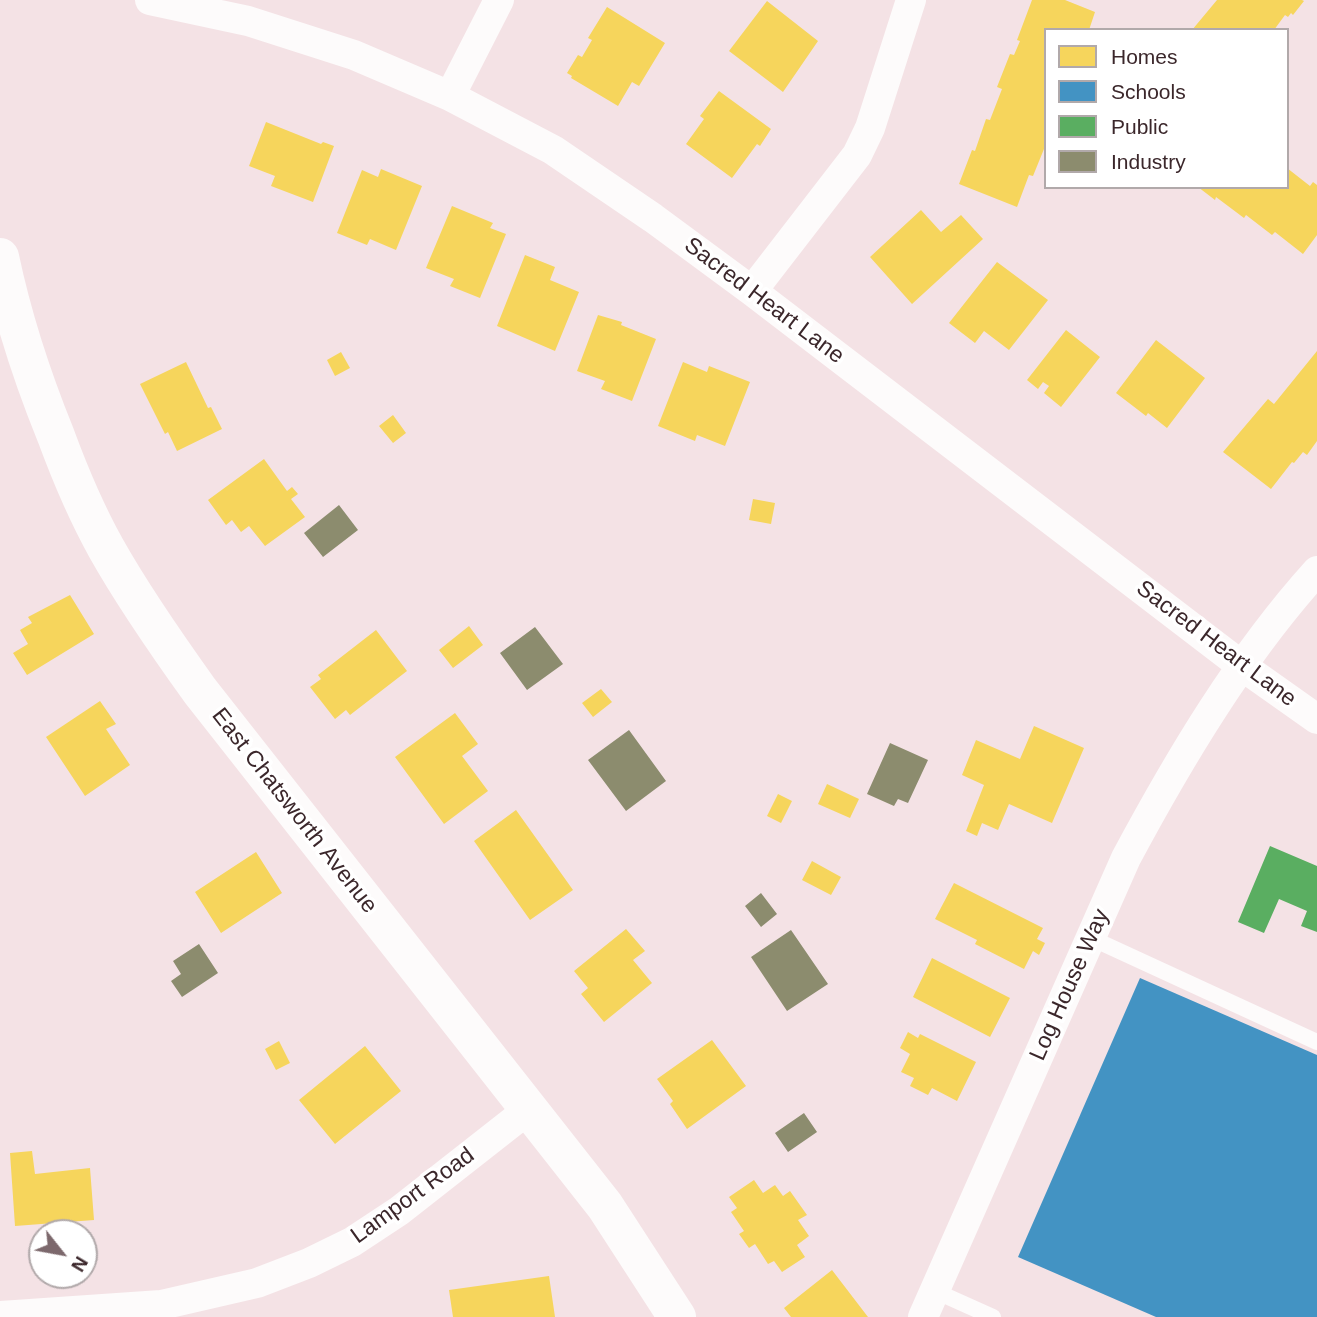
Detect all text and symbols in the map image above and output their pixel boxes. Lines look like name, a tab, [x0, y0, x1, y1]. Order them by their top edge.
legend	[1044, 28, 1289, 189]
text: Homes	[1111, 45, 1178, 68]
text: Schools	[1111, 80, 1186, 103]
text: Public	[1111, 115, 1168, 138]
text: Industry	[1111, 150, 1186, 173]
street label: Sacred Heart Lane	[679, 232, 849, 370]
street label: Sacred Heart Lane	[1131, 575, 1301, 713]
street label: East Chatsworth Avenue	[205, 703, 383, 919]
street label: Log House Way	[1024, 905, 1116, 1065]
street label: Lamport Road	[346, 1142, 480, 1250]
north arrow	[28, 1219, 98, 1289]
text: N	[67, 1253, 92, 1275]

